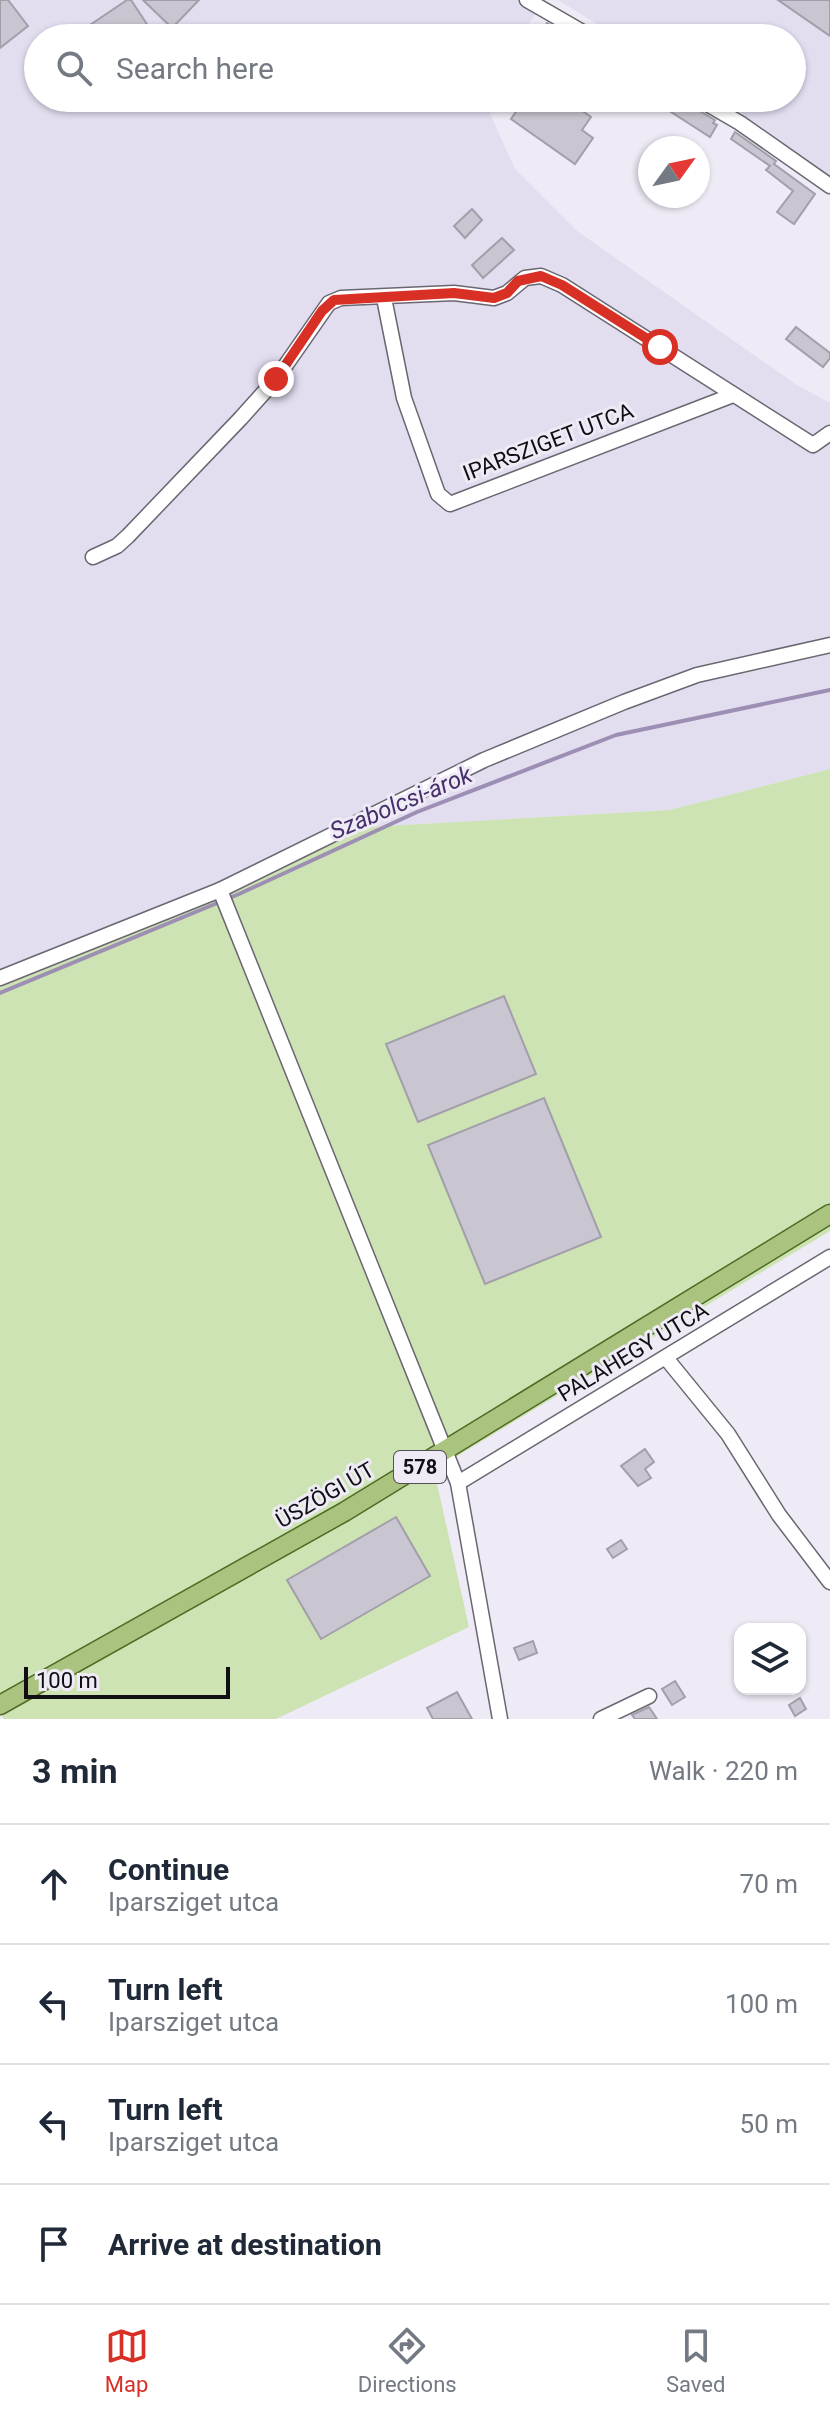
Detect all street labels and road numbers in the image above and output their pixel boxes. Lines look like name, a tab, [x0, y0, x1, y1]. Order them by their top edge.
street label: IPARSZIGET UTCA	[459, 398, 637, 486]
street label: PALAHEGY UTCA	[553, 1297, 713, 1407]
road number: 578	[394, 1451, 446, 1483]
street label: ÜSZÖGI ÚT	[271, 1456, 379, 1533]

